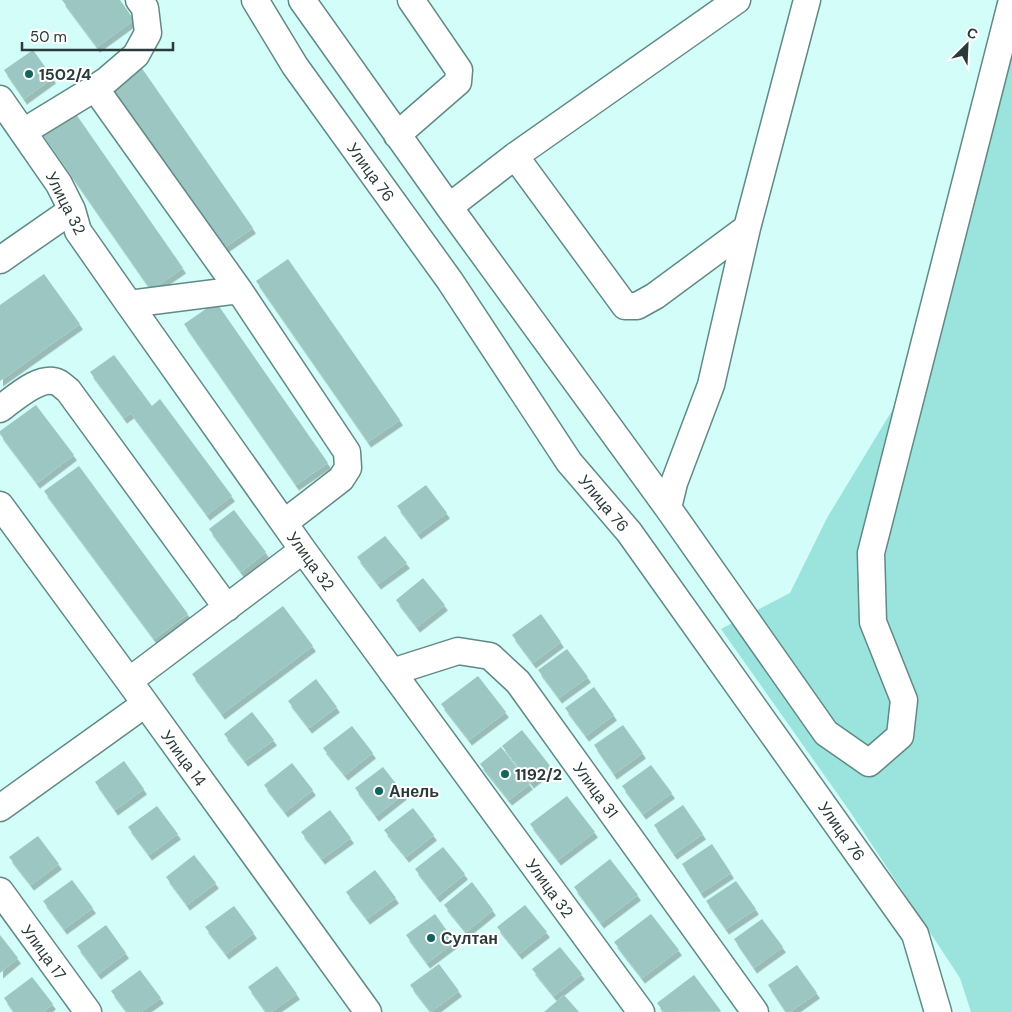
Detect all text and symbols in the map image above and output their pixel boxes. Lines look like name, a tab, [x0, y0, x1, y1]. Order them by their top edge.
scale bar	[22, 20, 174, 52]
north arrow	[942, 20, 992, 70]
text: С	[964, 23, 981, 43]
text: 50 m	[30, 27, 67, 47]
place label: 1502/4	[39, 64, 91, 85]
marker: 1502/4	[23, 68, 35, 80]
street label: Улица 76	[342, 139, 399, 206]
street label: Улица 32	[41, 168, 90, 238]
street label: Улица 76	[574, 471, 633, 536]
street label: Улица 32	[282, 527, 339, 595]
street label: Улица 14	[156, 726, 211, 791]
street label: Улица 31	[568, 758, 623, 822]
place label: 1192/2	[515, 764, 562, 785]
marker: 1192/2	[499, 768, 511, 780]
place label: Анель	[389, 781, 439, 802]
marker: Анель	[373, 785, 385, 797]
street label: Улица 76	[814, 797, 870, 865]
street label: Улица 32	[521, 854, 578, 922]
street label: Улица 17	[17, 921, 71, 984]
place label: Султан	[441, 928, 498, 949]
marker: Султан	[425, 932, 437, 944]

